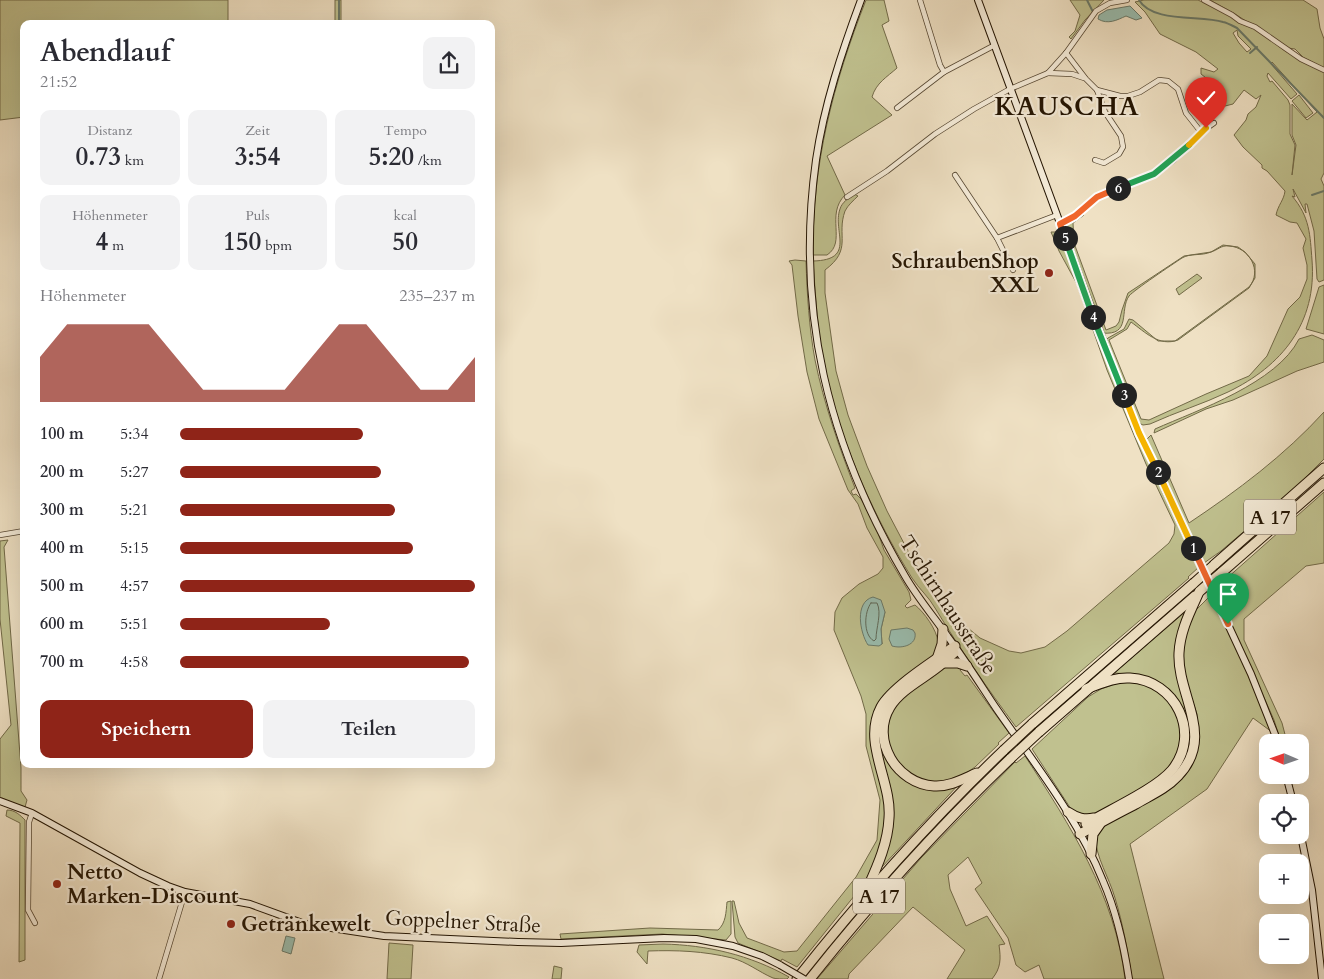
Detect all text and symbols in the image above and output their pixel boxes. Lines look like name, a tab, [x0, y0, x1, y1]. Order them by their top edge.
text: Abendlauf	[40, 33, 171, 71]
button: share	[423, 37, 475, 89]
text: 21:52	[40, 71, 77, 93]
pin	[1185, 77, 1227, 128]
icon: check	[1192, 84, 1220, 112]
district label: KAUSCHA	[994, 89, 1140, 124]
text: Distanz	[87, 121, 132, 140]
text: Zeit	[245, 121, 270, 140]
text: Tempo	[383, 121, 427, 140]
text: 0.73	[75, 140, 121, 174]
text: 3:54	[235, 140, 280, 174]
text: 5:20	[369, 140, 414, 174]
text: km	[121, 151, 144, 170]
text: /km	[414, 151, 442, 170]
pin: 6	[1106, 176, 1130, 200]
text: 6	[1115, 179, 1122, 198]
text: Höhenmeter	[72, 206, 148, 225]
text: Puls	[245, 206, 270, 225]
text: kcal	[393, 206, 417, 225]
text: 4	[96, 225, 108, 259]
text: 150	[223, 225, 261, 259]
text: 50	[392, 225, 418, 259]
pin: 5	[1052, 226, 1078, 250]
text: 5	[1062, 229, 1069, 248]
text: m	[108, 236, 124, 255]
text: bpm	[261, 236, 292, 255]
place label: SchraubenShop XXL	[891, 247, 1040, 300]
marker: SchraubenShop XXL	[1043, 267, 1055, 279]
text: Höhenmeter	[40, 285, 126, 307]
text: 235–237 m	[399, 285, 475, 307]
pin: 4	[1080, 304, 1106, 330]
text: 4	[1090, 308, 1097, 327]
pin: 3	[1112, 382, 1136, 408]
text: 3	[1121, 386, 1128, 405]
text: 100 m	[40, 423, 84, 445]
text: 5:34	[120, 423, 149, 445]
pin: 2	[1146, 460, 1170, 484]
text: 200 m	[40, 461, 84, 483]
text: 5:27	[120, 461, 149, 483]
text: 2	[1155, 463, 1162, 482]
text: 300 m	[40, 499, 84, 521]
text: 5:21	[120, 499, 149, 521]
road number: A 17	[1244, 500, 1296, 534]
street label: Tschirnhausstraße	[892, 530, 1004, 680]
pin: 1	[1180, 536, 1206, 560]
text: 400 m	[40, 537, 84, 559]
text: 5:15	[120, 537, 149, 559]
text: 1	[1190, 539, 1197, 558]
pin	[1207, 573, 1249, 624]
text: 500 m	[40, 575, 84, 597]
text: 4:57	[120, 575, 149, 597]
icon: arrive	[1214, 580, 1242, 608]
text: 600 m	[40, 613, 84, 635]
text: 5:51	[120, 613, 149, 635]
text: 700 m	[40, 651, 84, 673]
text: 4:58	[120, 651, 149, 673]
button: Speichern	[40, 700, 253, 758]
button: Teilen	[263, 700, 475, 758]
north arrow	[1259, 734, 1309, 784]
map controls	[1259, 734, 1309, 964]
button: locate	[1259, 794, 1309, 844]
button: +	[1259, 854, 1309, 904]
place label: Netto Marken-Discount	[67, 858, 239, 911]
marker: Netto Marken-Discount	[51, 878, 63, 890]
road number: A 17	[853, 878, 905, 914]
street label: Goppelner Straße	[384, 903, 542, 941]
place label: Getränkewelt	[241, 910, 371, 939]
button: −	[1259, 914, 1309, 964]
marker: Getränkewelt	[225, 918, 237, 930]

